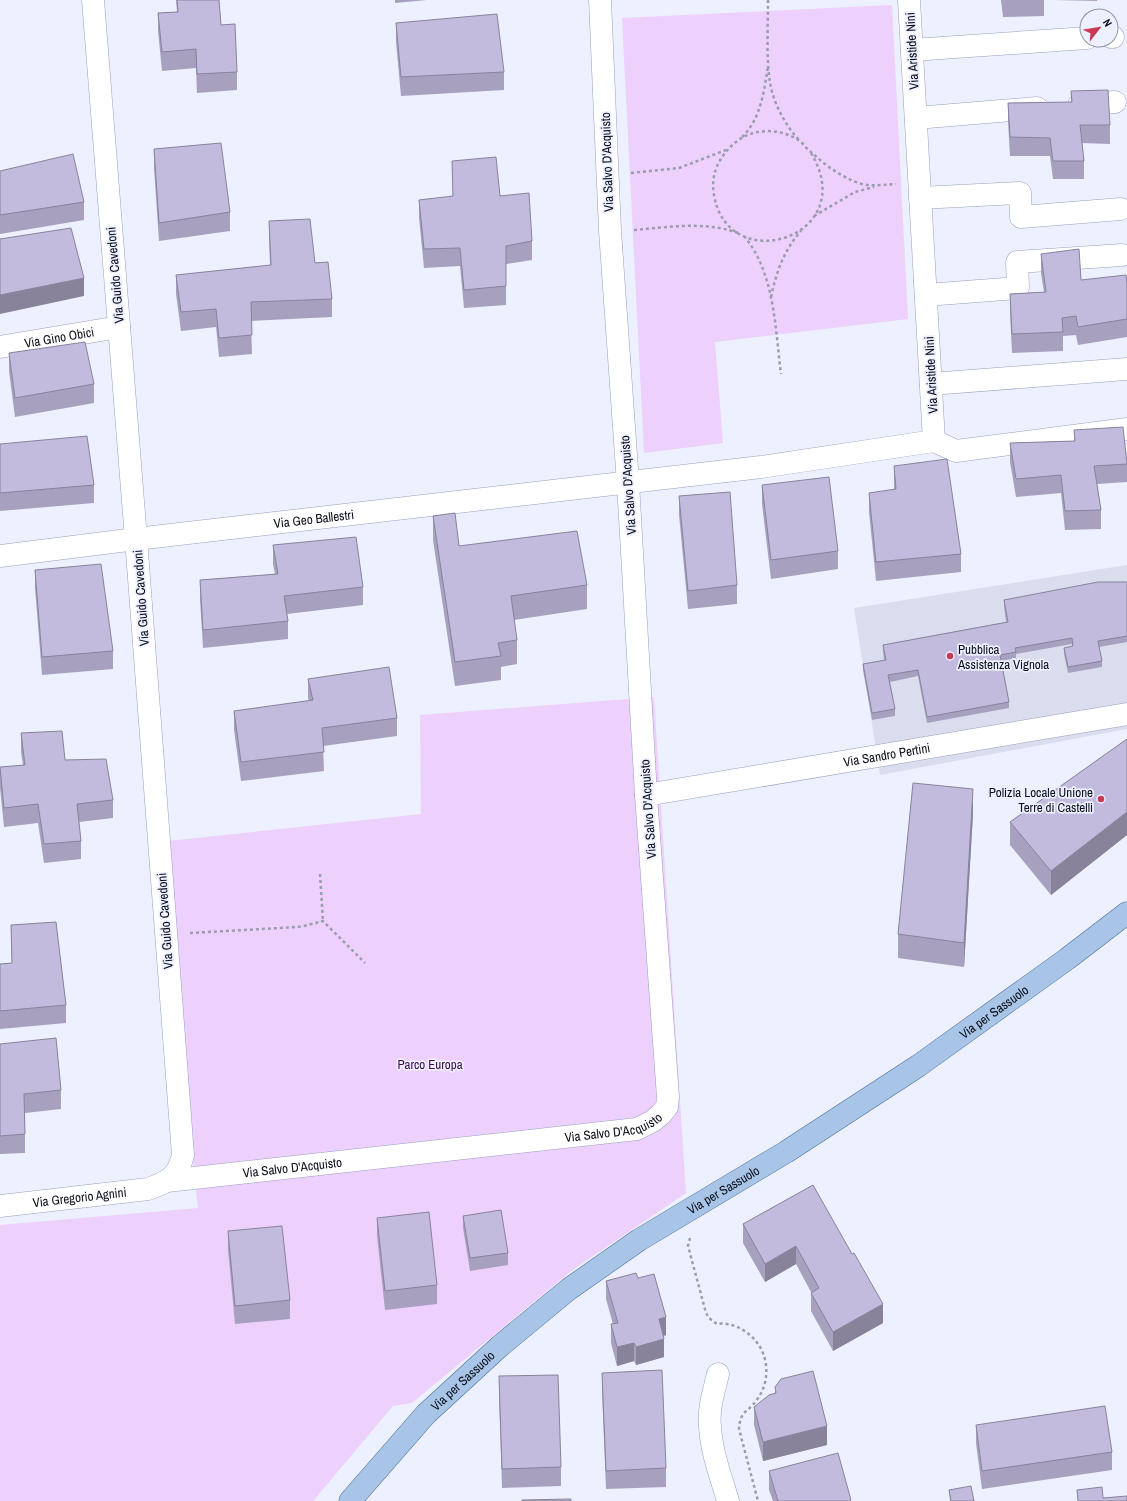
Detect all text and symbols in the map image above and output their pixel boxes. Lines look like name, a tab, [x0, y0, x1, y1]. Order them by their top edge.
north arrow	[1079, 8, 1119, 48]
street label: Via Aristide Nini	[901, 12, 923, 90]
text: N	[1100, 16, 1115, 29]
street label: Via Salvo D'Acquisto	[597, 112, 617, 212]
street label: Via Guido Cavedoni	[102, 226, 128, 324]
street label: Via Gino Obici	[23, 323, 95, 351]
street label: Via Aristide Nini	[920, 336, 942, 414]
street label: Via Salvo D'Acquisto	[616, 435, 640, 535]
street label: Via Geo Ballestri	[273, 505, 355, 532]
street label: Via Guido Cavedoni	[129, 549, 153, 647]
place label: Pubblica Assistenza Vignola	[957, 641, 1049, 673]
marker: Pubblica Assistenza Vignola	[945, 651, 955, 661]
street label: Via Sandro Pertini	[842, 739, 931, 770]
street label: Via Salvo D'Acquisto	[636, 759, 660, 859]
place label: Polizia Locale Unione Terre di Castelli	[989, 784, 1093, 816]
marker: Polizia Locale Unione Terre di Castelli	[1096, 794, 1106, 804]
street label: Via Guido Cavedoni	[153, 872, 177, 970]
street label: Via per Sassuolo	[956, 981, 1032, 1042]
park label: Parco Europa	[397, 1056, 463, 1073]
street label: Via Salvo D'Acquisto	[564, 1109, 666, 1145]
street label: Via Salvo D'Acquisto	[242, 1153, 343, 1181]
street label: Via per Sassuolo	[684, 1161, 762, 1218]
street label: Via Gregorio Agnini	[32, 1183, 127, 1211]
street label: Via per Sassuolo	[427, 1347, 498, 1414]

